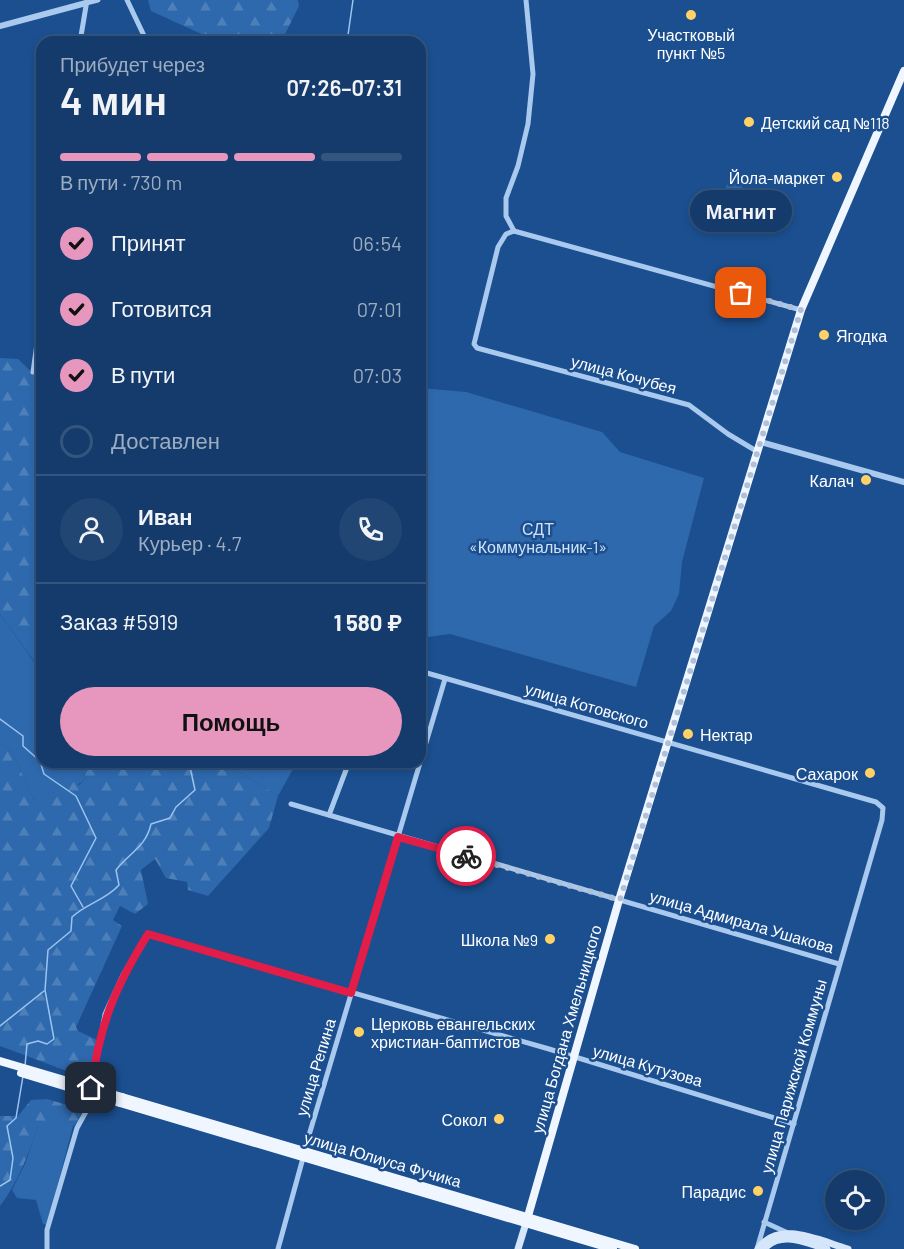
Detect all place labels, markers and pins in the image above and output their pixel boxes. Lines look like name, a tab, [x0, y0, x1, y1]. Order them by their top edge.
marker: Участковый пункт №5	[684, 8, 698, 22]
place label: Участковый пункт №5	[647, 25, 735, 62]
place label: Детский сад №118	[761, 113, 890, 132]
marker: Детский сад №118	[742, 115, 756, 129]
place label: Йола-маркет	[729, 168, 826, 187]
marker: Йола-маркет	[830, 170, 844, 184]
callout: Магнит	[690, 191, 792, 233]
pin	[715, 267, 766, 318]
place label: Ягодка	[836, 326, 887, 345]
marker: Ягодка	[817, 328, 831, 342]
place label: Калач	[810, 471, 854, 490]
marker: Калач	[859, 473, 873, 487]
place label: Нектар	[700, 725, 753, 744]
marker: Нектар	[681, 727, 695, 741]
place label: Сахарок	[796, 764, 859, 783]
marker: Сахарок	[863, 766, 877, 780]
place label: Школа №9	[461, 930, 538, 949]
marker: Школа №9	[543, 932, 557, 946]
place label: Церковь евангельских христиан-баптистов	[371, 1014, 535, 1051]
marker: Церковь евангельских христиан-баптистов	[352, 1025, 366, 1039]
pin	[65, 1062, 116, 1113]
place label: Сокол	[441, 1110, 487, 1129]
marker: Сокол	[492, 1112, 506, 1126]
place label: Парадис	[682, 1182, 746, 1201]
marker: Парадис	[751, 1184, 765, 1198]

